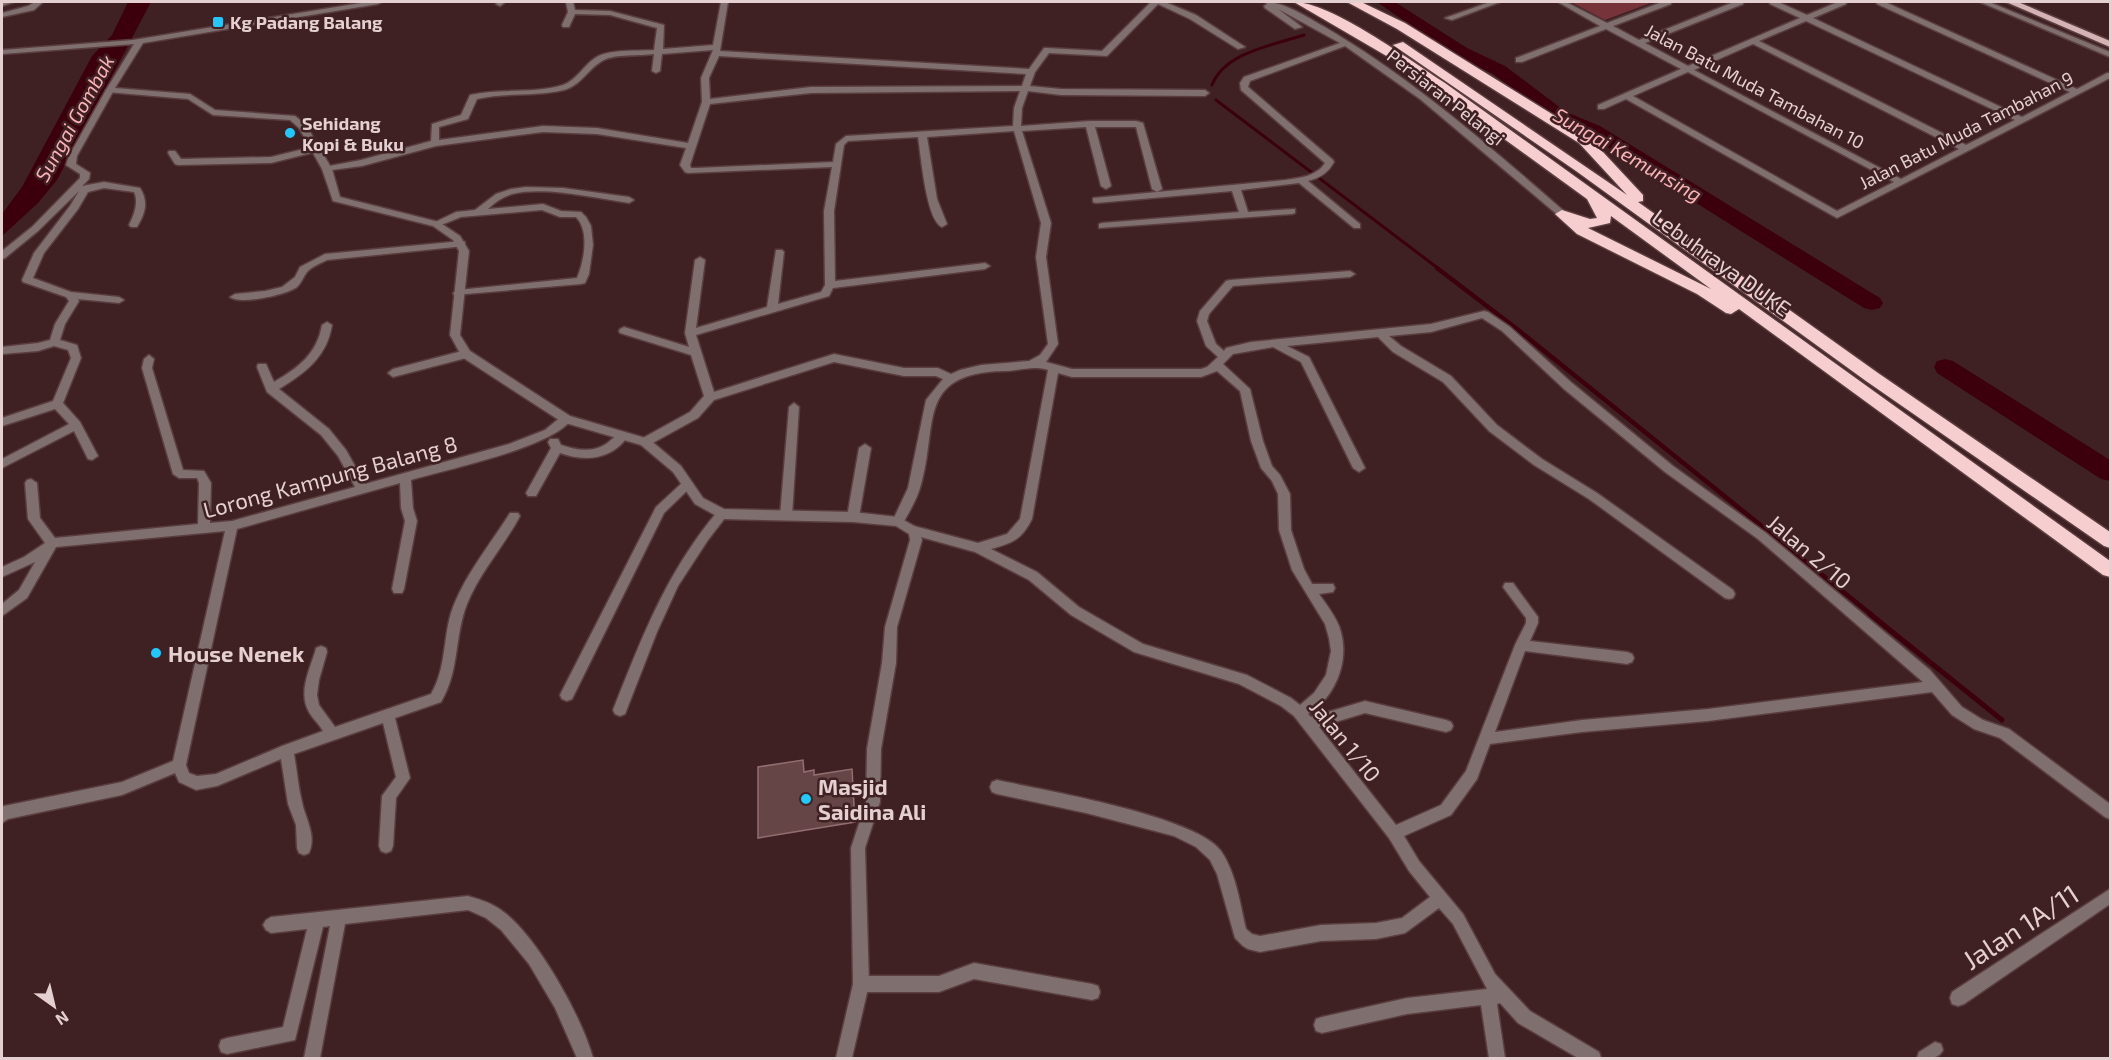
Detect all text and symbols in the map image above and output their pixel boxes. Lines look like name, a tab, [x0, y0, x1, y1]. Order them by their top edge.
place label: Kg Padang Balang	[230, 11, 383, 33]
marker: Kg Padang Balang	[211, 15, 225, 29]
street label: Jalan Batu Muda Tambahan 10	[1642, 19, 1868, 153]
street label: Persiaran Pelangi	[1383, 44, 1509, 150]
water label: Sungai Gombak	[29, 51, 119, 185]
street label: Jalan Batu Muda Tambahan 9	[1855, 66, 2077, 194]
water label: Sungai Kemunsing	[1550, 102, 1706, 206]
place label: Sehidang Kopi & Buku	[302, 112, 404, 155]
marker: Sehidang Kopi & Buku	[283, 126, 297, 140]
street label: Lebuhraya DUKE	[1648, 203, 1796, 321]
street label: Lorong Kampung Balang 8	[200, 430, 460, 522]
street label: Jalan 2/10	[1763, 508, 1857, 594]
place label: House Nenek	[168, 640, 305, 666]
marker: House Nenek	[149, 646, 163, 660]
street label: Jalan 1/10	[1305, 694, 1387, 786]
place label: Masjid Saidina Ali	[818, 773, 926, 824]
marker: Masjid Saidina Ali	[799, 792, 813, 806]
street label: Jalan 1A/11	[1956, 877, 2084, 975]
north arrow	[24, 976, 84, 1036]
text: N	[53, 1008, 73, 1030]

